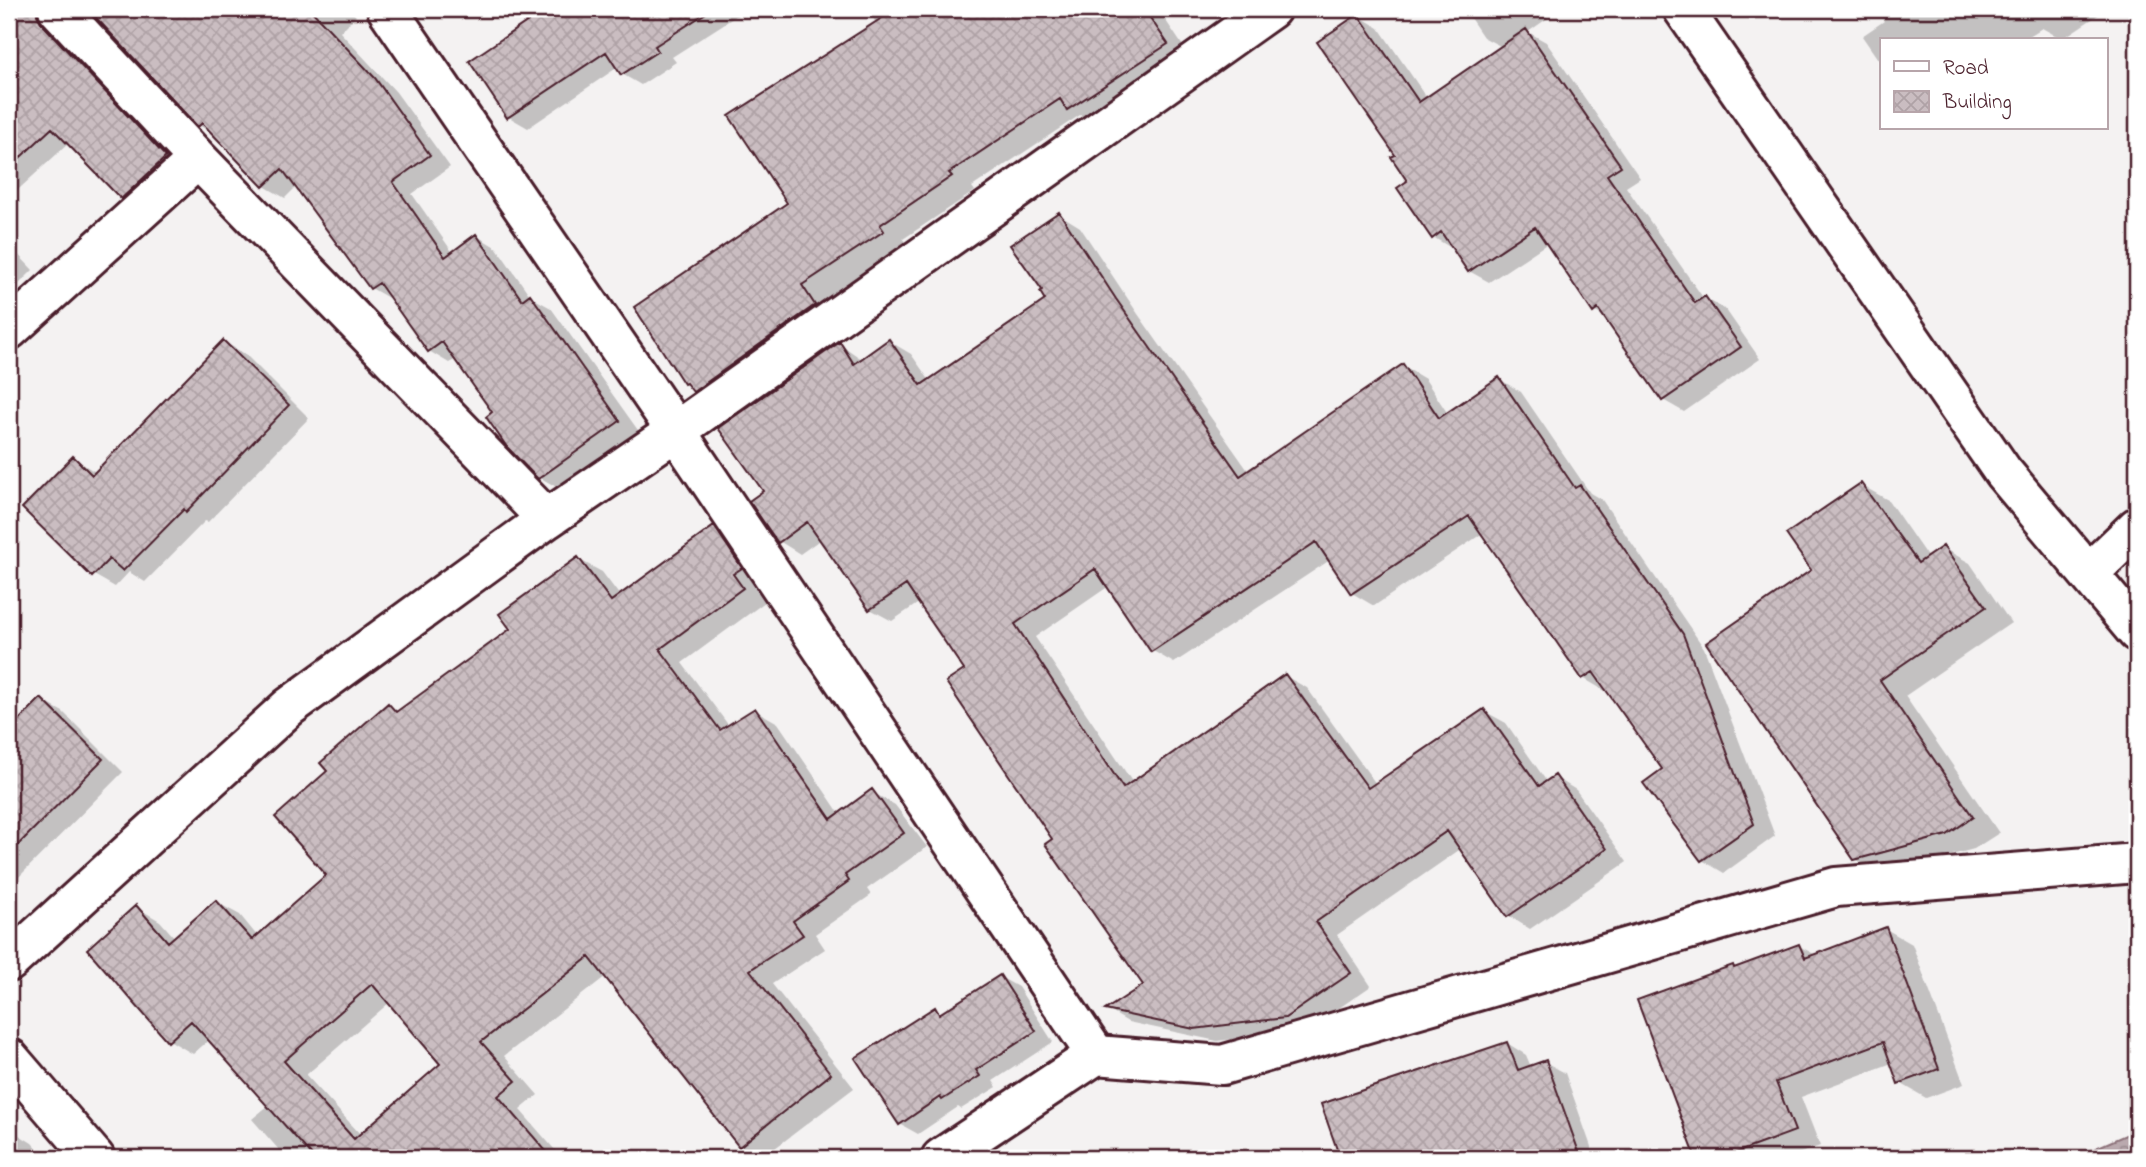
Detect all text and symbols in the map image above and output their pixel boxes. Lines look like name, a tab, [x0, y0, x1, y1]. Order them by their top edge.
legend	[1880, 38, 2108, 130]
text: Road	[1943, 54, 1989, 84]
text: Building	[1942, 88, 2012, 120]

